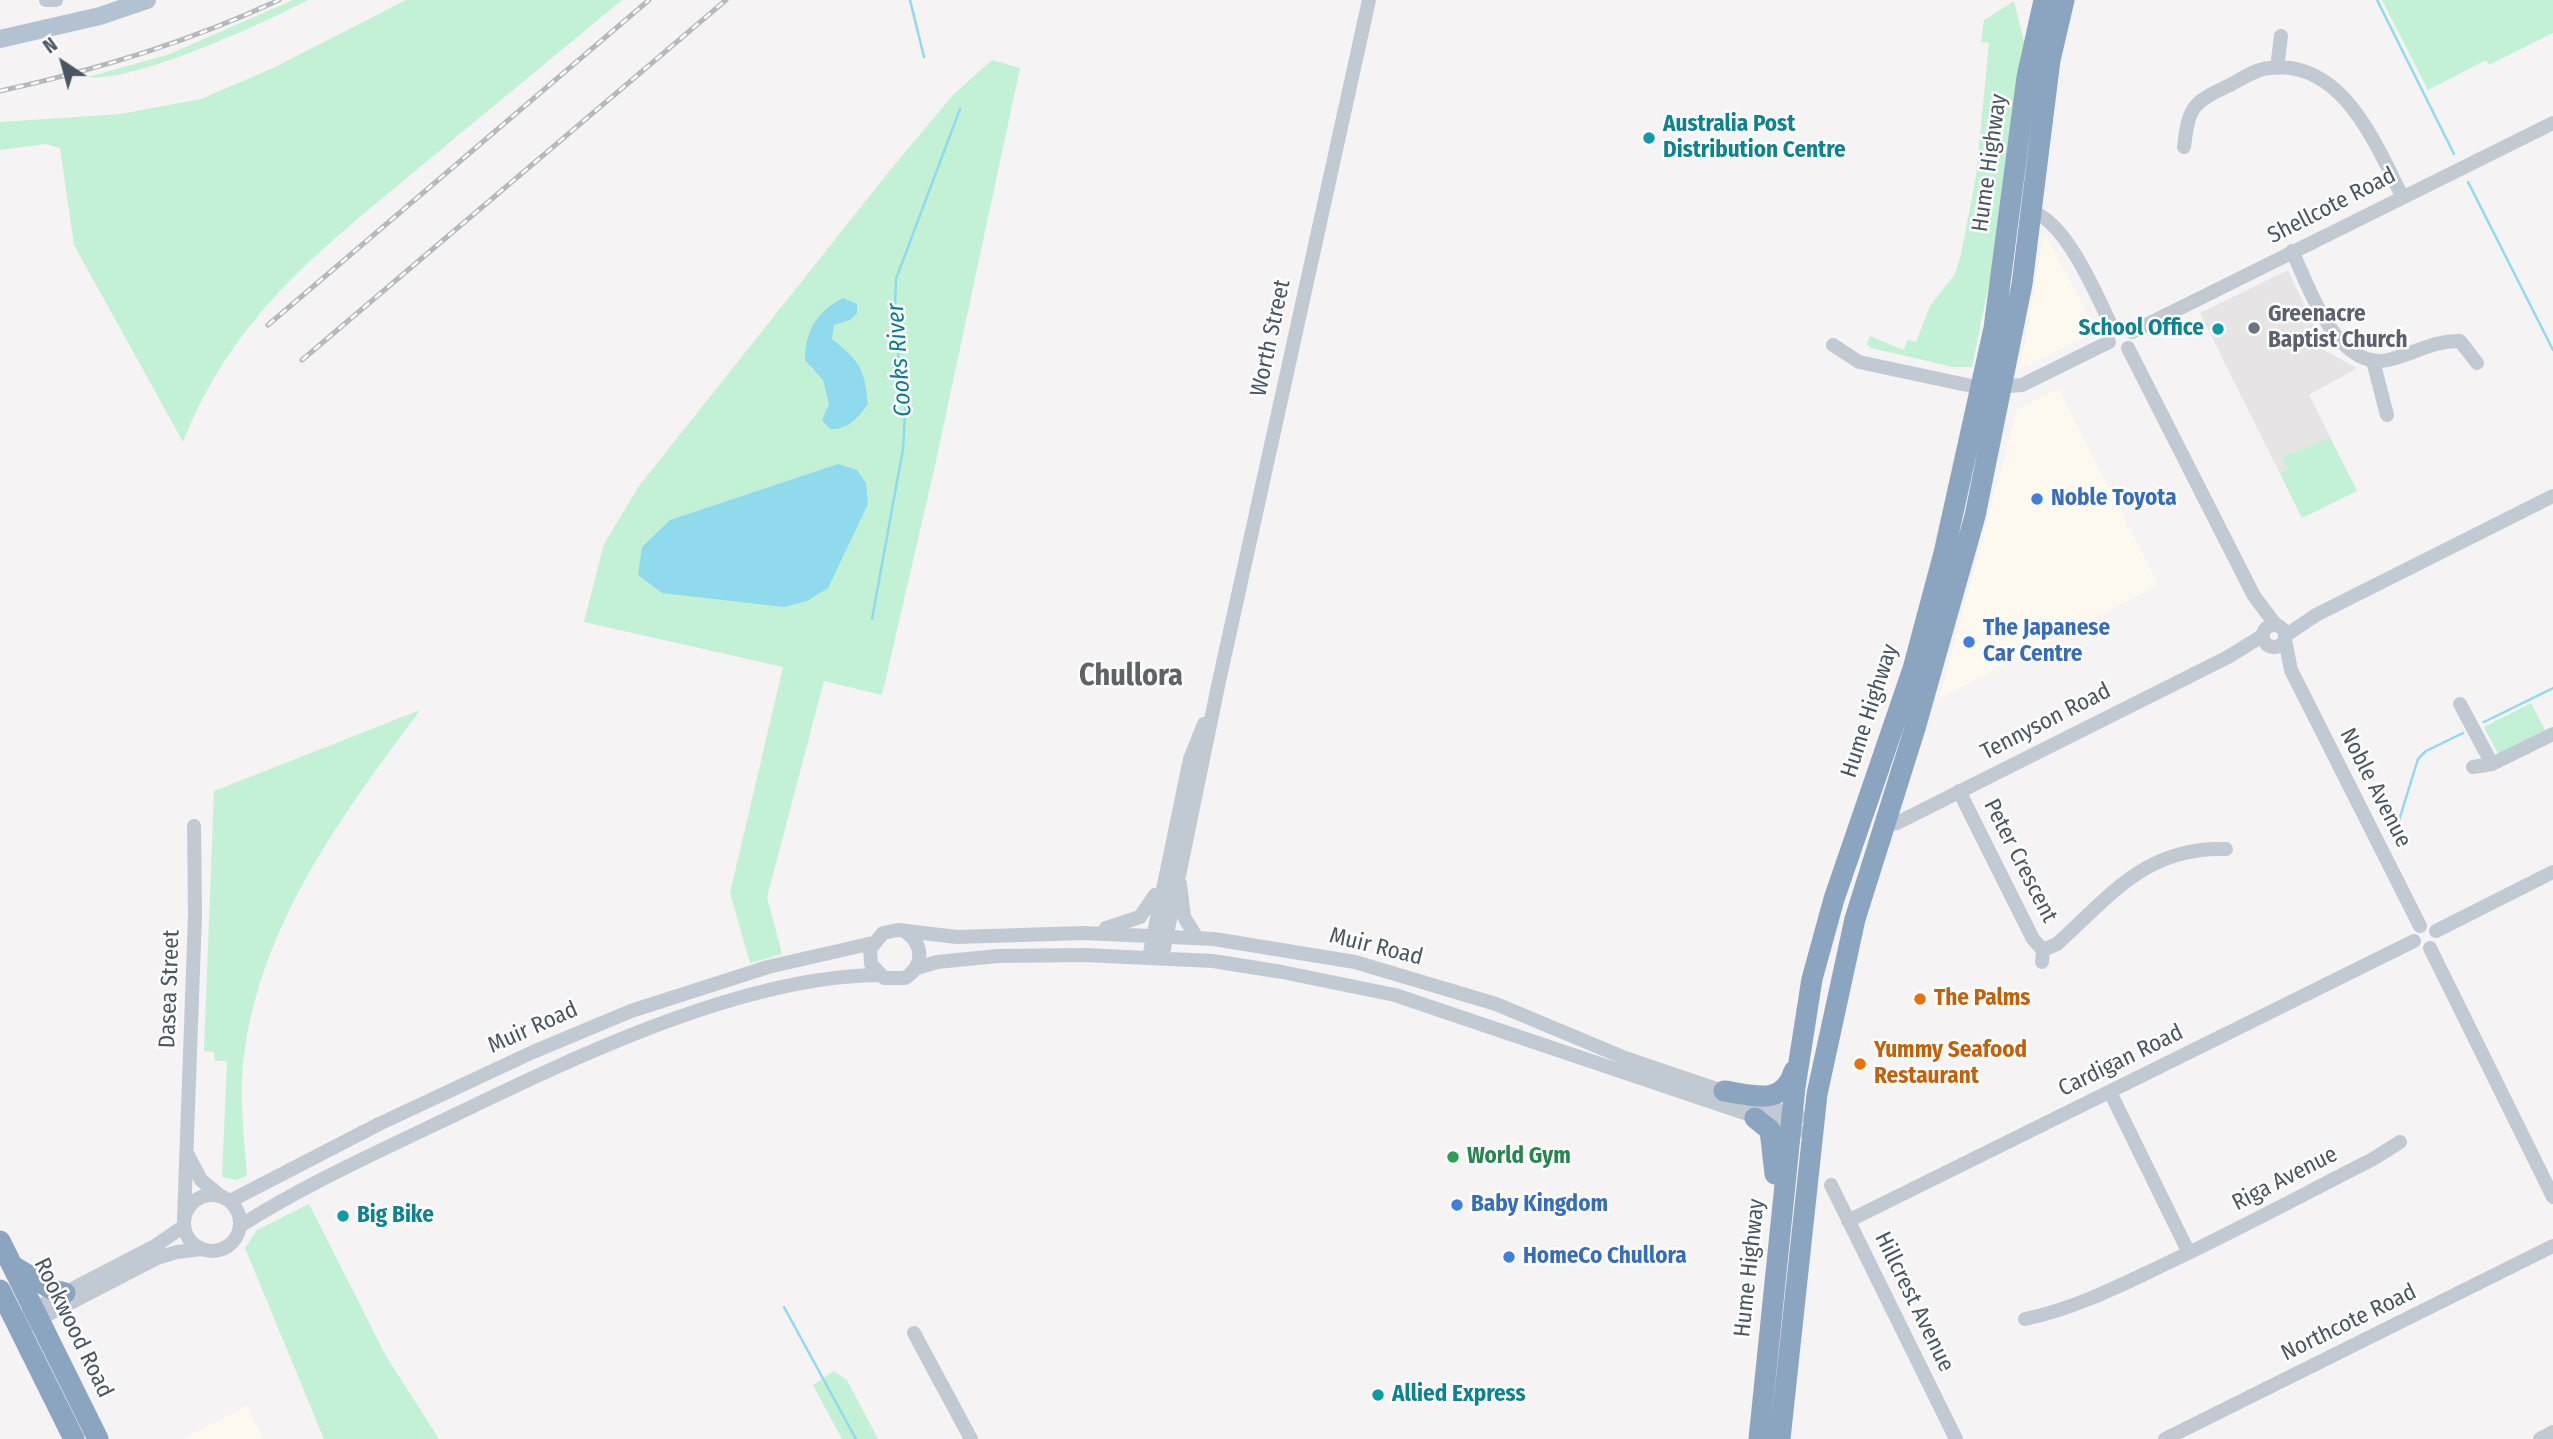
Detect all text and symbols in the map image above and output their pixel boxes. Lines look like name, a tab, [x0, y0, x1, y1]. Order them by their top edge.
north arrow	[28, 28, 98, 98]
text: N	[39, 33, 62, 58]
street label: Hume Highway	[1967, 92, 2013, 234]
place label: Australia Post Distribution Centre	[1663, 111, 1846, 165]
marker: Australia Post Distribution Centre	[1641, 130, 1657, 146]
street label: Shellcote Road	[2263, 162, 2401, 250]
street label: Worth Street	[1245, 277, 1297, 399]
place label: Greenacre Baptist Church	[2268, 301, 2407, 355]
water label: Cooks River	[882, 302, 918, 418]
place label: School Office	[2078, 315, 2204, 343]
marker: Greenacre Baptist Church	[2246, 320, 2262, 336]
marker: School Office	[2210, 321, 2226, 337]
place label: Noble Toyota	[2051, 485, 2177, 513]
marker: Noble Toyota	[2029, 491, 2045, 507]
place label: The Japanese Car Centre	[1983, 615, 2110, 669]
marker: The Japanese Car Centre	[1961, 634, 1977, 650]
street label: Hume Highway	[1835, 641, 1905, 781]
district label: Chullora	[1079, 659, 1183, 695]
street label: Tennyson Road	[1976, 677, 2116, 767]
street label: Noble Avenue	[2333, 724, 2417, 852]
street label: Peter Crescent	[1977, 795, 2063, 927]
street label: Muir Road	[1326, 922, 1426, 972]
street label: Dasea Street	[154, 929, 186, 1049]
place label: The Palms	[1934, 985, 2030, 1013]
marker: The Palms	[1912, 991, 1928, 1007]
street label: Muir Road	[484, 996, 582, 1060]
street label: Cardigan Road	[2054, 1019, 2188, 1103]
place label: Yummy Seafood Restaurant	[1874, 1037, 2027, 1091]
marker: Yummy Seafood Restaurant	[1852, 1056, 1868, 1072]
street label: Riga Avenue	[2228, 1141, 2342, 1217]
place label: World Gym	[1467, 1143, 1571, 1171]
marker: World Gym	[1445, 1149, 1461, 1165]
place label: Baby Kingdom	[1471, 1191, 1608, 1219]
marker: Baby Kingdom	[1449, 1197, 1465, 1213]
street label: Hume Highway	[1729, 1197, 1771, 1339]
place label: Big Bike	[357, 1202, 434, 1230]
marker: Big Bike	[335, 1208, 351, 1224]
street label: Hillcrest Avenue	[1868, 1228, 1960, 1376]
place label: HomeCo Chullora	[1523, 1243, 1687, 1271]
marker: HomeCo Chullora	[1501, 1249, 1517, 1265]
street label: Rookwood Road	[27, 1254, 119, 1402]
street label: Northcote Road	[2277, 1278, 2421, 1368]
place label: Allied Express	[1392, 1381, 1526, 1409]
marker: Allied Express	[1370, 1387, 1386, 1403]

